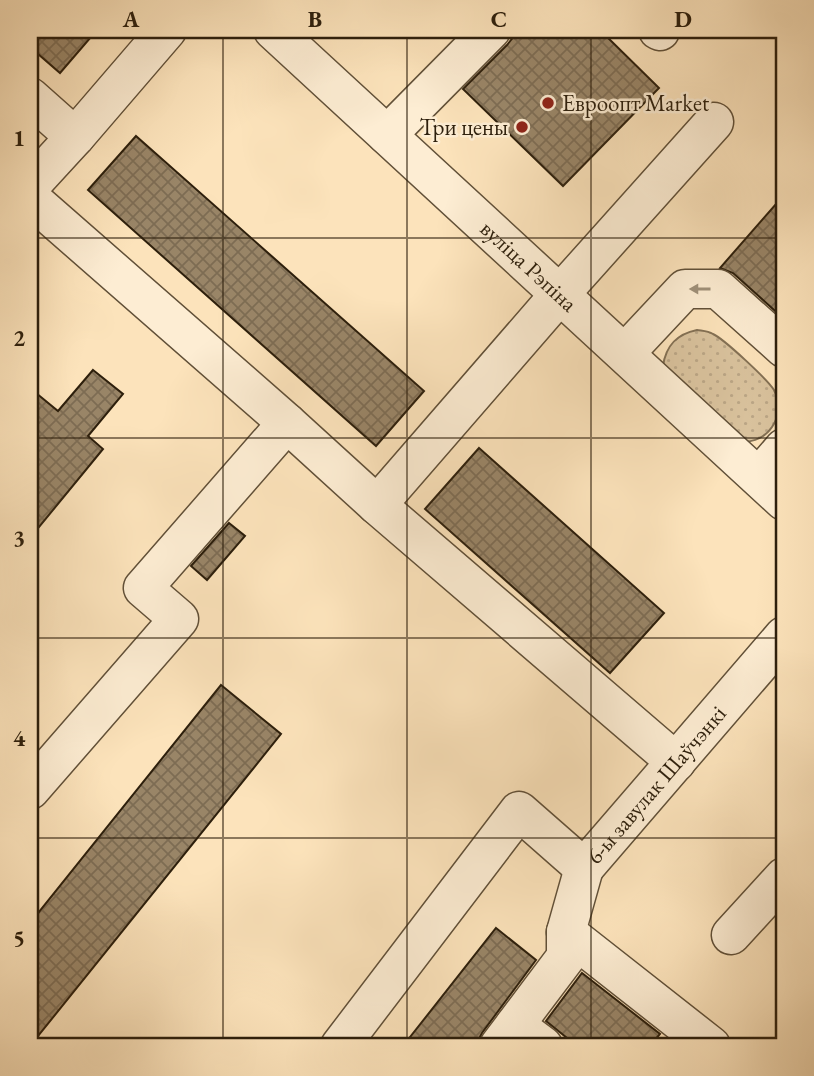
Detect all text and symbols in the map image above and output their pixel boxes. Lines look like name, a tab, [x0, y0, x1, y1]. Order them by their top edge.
text: A	[122, 4, 140, 34]
text: B	[308, 4, 322, 34]
text: C	[491, 4, 507, 34]
text: D	[674, 4, 692, 34]
place label: Евроопт Market	[562, 88, 710, 118]
marker: Евроопт Market	[540, 95, 556, 111]
place label: Три цены	[419, 112, 508, 142]
marker: Три цены	[514, 119, 530, 135]
text: 1	[13, 123, 25, 153]
street label: вуліца Рэпіна	[474, 214, 584, 319]
one-way arrow	[689, 283, 711, 295]
text: 2	[13, 323, 25, 353]
text: 3	[13, 523, 25, 553]
street label: 6-ы завулак Шаўчэнкі	[579, 699, 733, 870]
text: 4	[13, 723, 26, 753]
text: 5	[13, 923, 25, 953]

